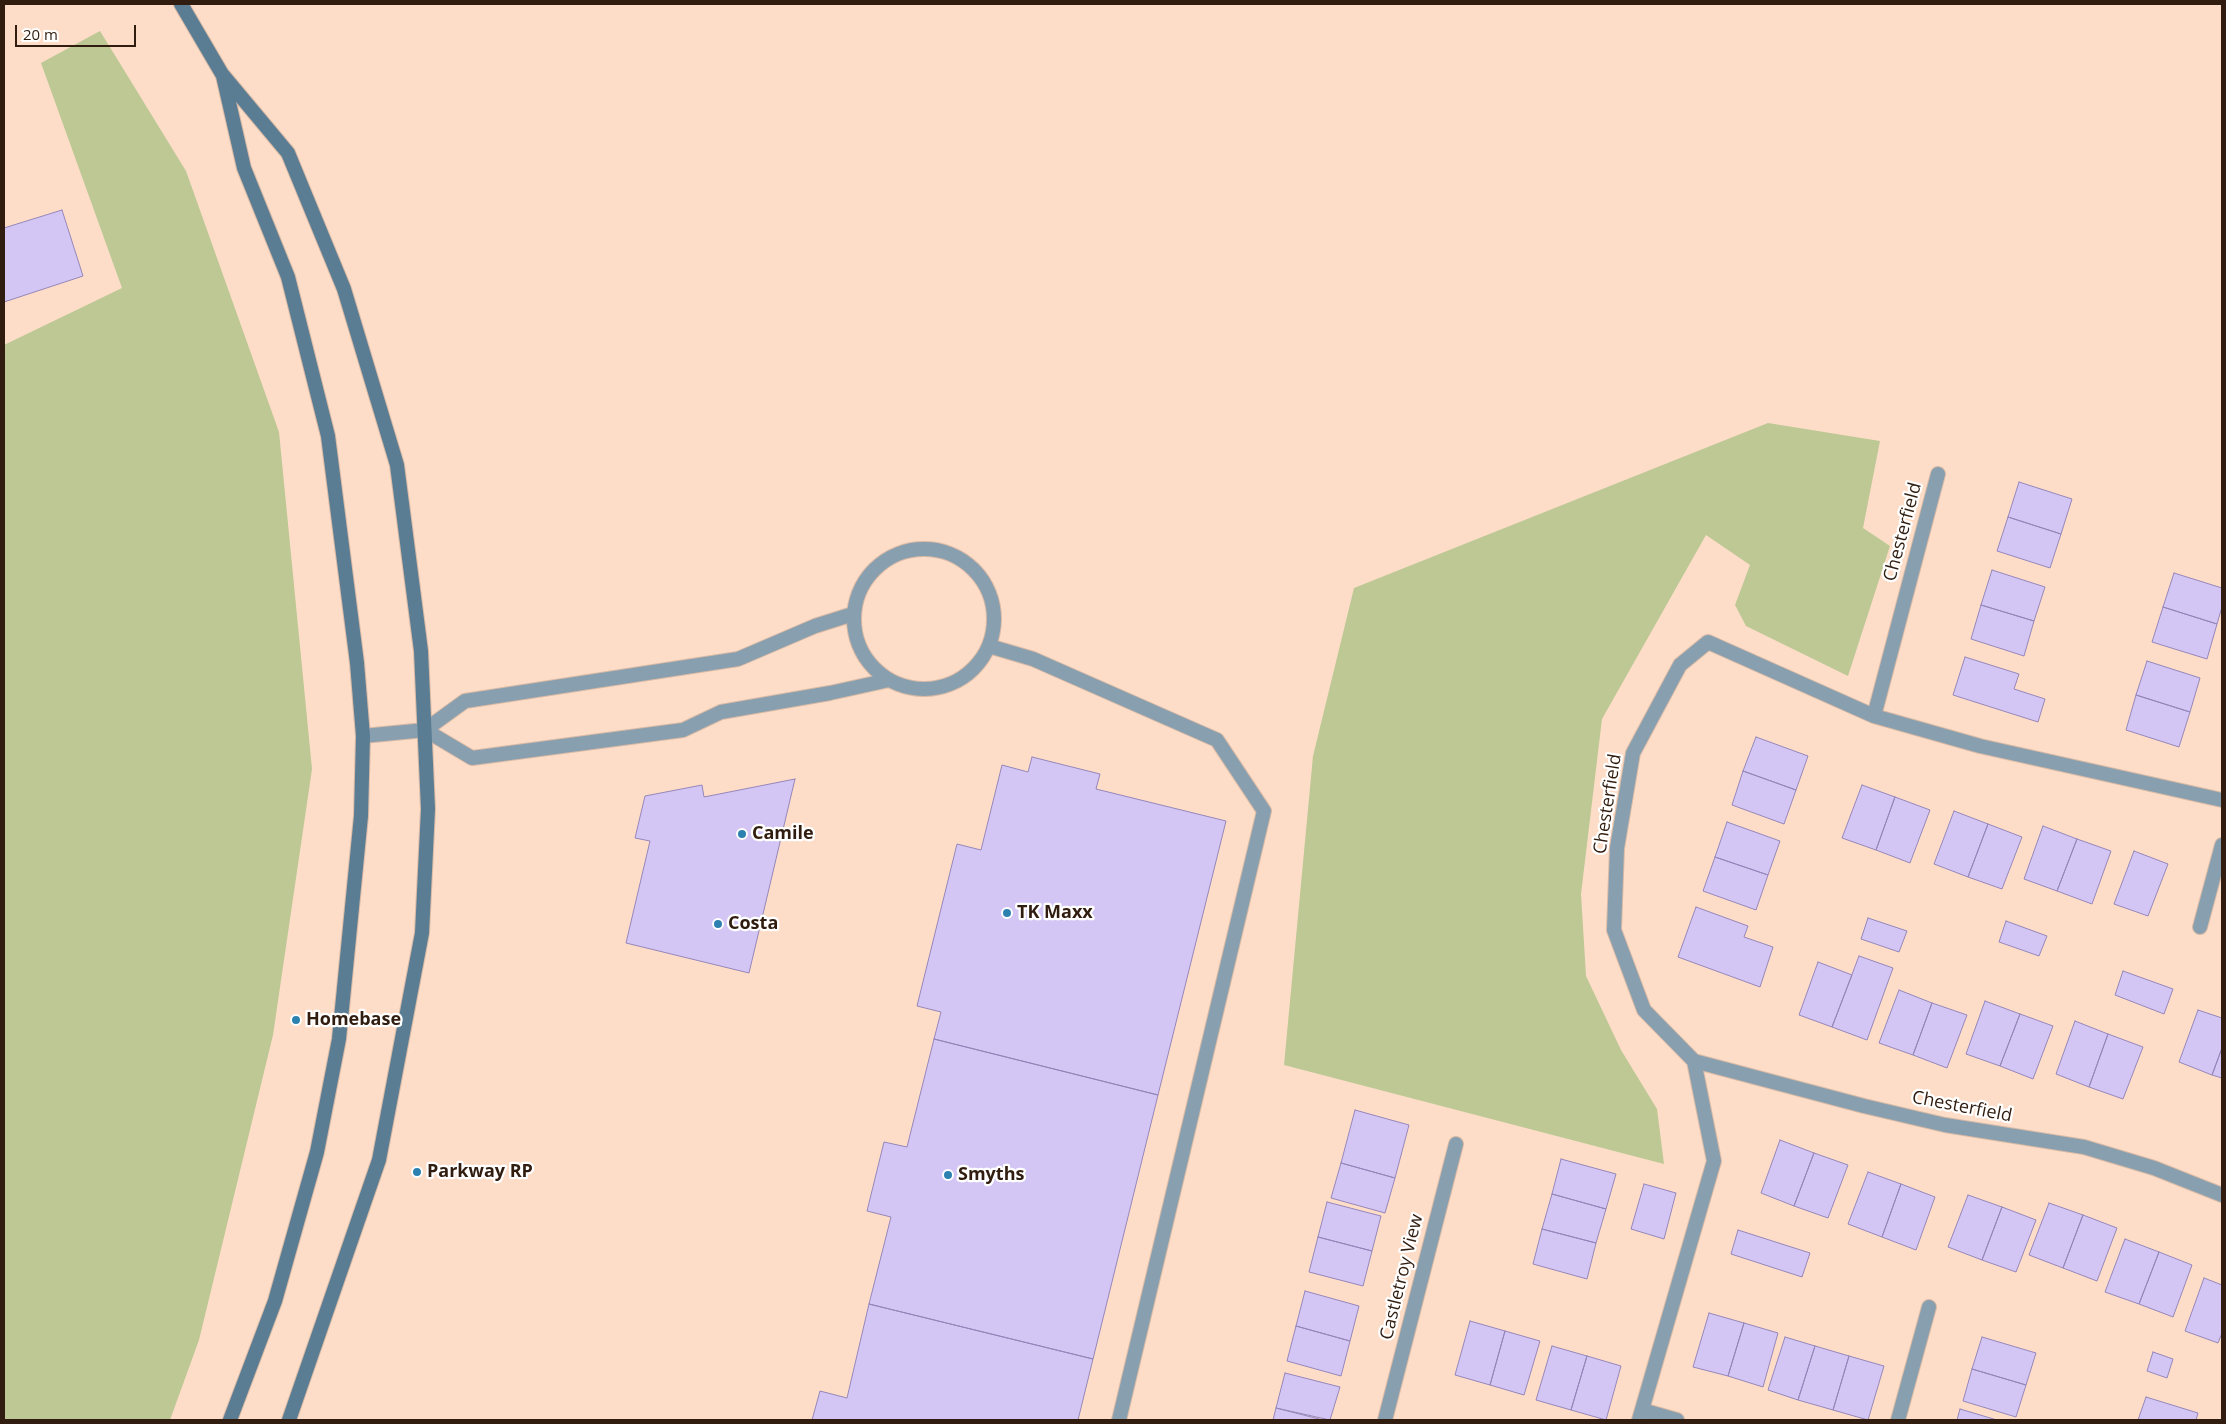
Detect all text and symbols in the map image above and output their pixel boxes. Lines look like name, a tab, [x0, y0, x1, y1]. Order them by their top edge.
scale bar	[18, 15, 139, 47]
text: 20 m	[23, 24, 58, 44]
street label: Chesterfield	[1879, 480, 1927, 584]
street label: Chesterfield	[1589, 752, 1627, 856]
place label: Camile	[752, 823, 814, 845]
marker: Camile	[736, 828, 748, 840]
place label: TK Maxx	[1017, 902, 1093, 924]
marker: TK Maxx	[1001, 907, 1013, 919]
place label: Costa	[728, 913, 778, 935]
marker: Costa	[712, 918, 724, 930]
place label: Homebase	[306, 1009, 401, 1031]
marker: Homebase	[290, 1014, 302, 1026]
street label: Chesterfield	[1910, 1087, 2014, 1127]
place label: Parkway RP	[427, 1161, 533, 1183]
place label: Smyths	[958, 1164, 1024, 1186]
marker: Parkway RP	[411, 1166, 423, 1178]
marker: Smyths	[942, 1169, 954, 1181]
street label: Castletroy View	[1376, 1212, 1428, 1342]

